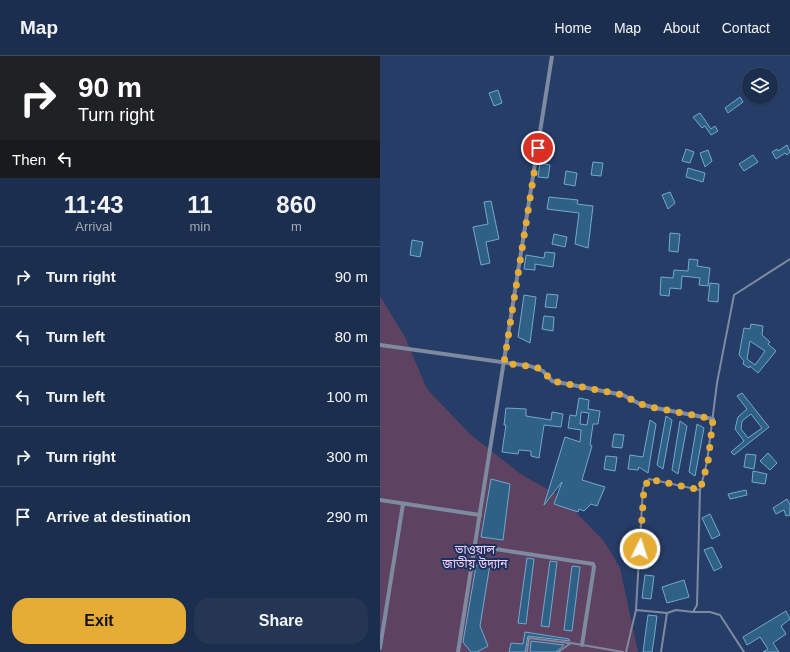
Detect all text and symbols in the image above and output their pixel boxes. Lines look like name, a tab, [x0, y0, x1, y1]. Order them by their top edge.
text: Map	[20, 17, 58, 38]
text: Home	[555, 20, 592, 36]
text: Map	[614, 20, 641, 36]
text: About	[663, 20, 700, 36]
text: Contact	[722, 20, 770, 36]
map controls	[742, 68, 778, 104]
button: layers	[742, 68, 778, 104]
icon: right	[12, 72, 64, 124]
text: 90 m	[78, 72, 142, 103]
text: Turn right	[78, 105, 154, 125]
pin	[521, 131, 555, 165]
icon: arrive	[527, 137, 549, 159]
icon: left	[54, 148, 76, 170]
text: Then	[12, 151, 46, 168]
text: 11:43	[64, 191, 124, 218]
text: 11	[187, 191, 213, 218]
text: 860	[276, 191, 316, 218]
text: Arrival	[75, 219, 112, 234]
text: min	[190, 219, 210, 234]
text: m	[291, 219, 302, 234]
icon: right	[12, 266, 34, 288]
text: Turn right	[46, 268, 116, 285]
text: 90 m	[335, 268, 368, 285]
icon: left	[12, 326, 34, 348]
text: Turn left	[46, 328, 105, 345]
text: 80 m	[335, 328, 368, 345]
icon: left	[12, 386, 34, 408]
text: Turn left	[46, 388, 105, 405]
text: 100 m	[326, 388, 368, 405]
icon: right	[12, 446, 34, 468]
text: Turn right	[46, 448, 116, 465]
text: 300 m	[326, 448, 368, 465]
icon: arrive	[12, 506, 34, 528]
text: Arrive at destination	[46, 508, 191, 525]
text: 290 m	[326, 508, 368, 525]
position arrow	[619, 528, 661, 570]
park label: ভাওয়াল জাতীয় উদ্যান	[442, 543, 508, 571]
button: Exit	[12, 598, 186, 644]
button: Share	[194, 598, 368, 644]

